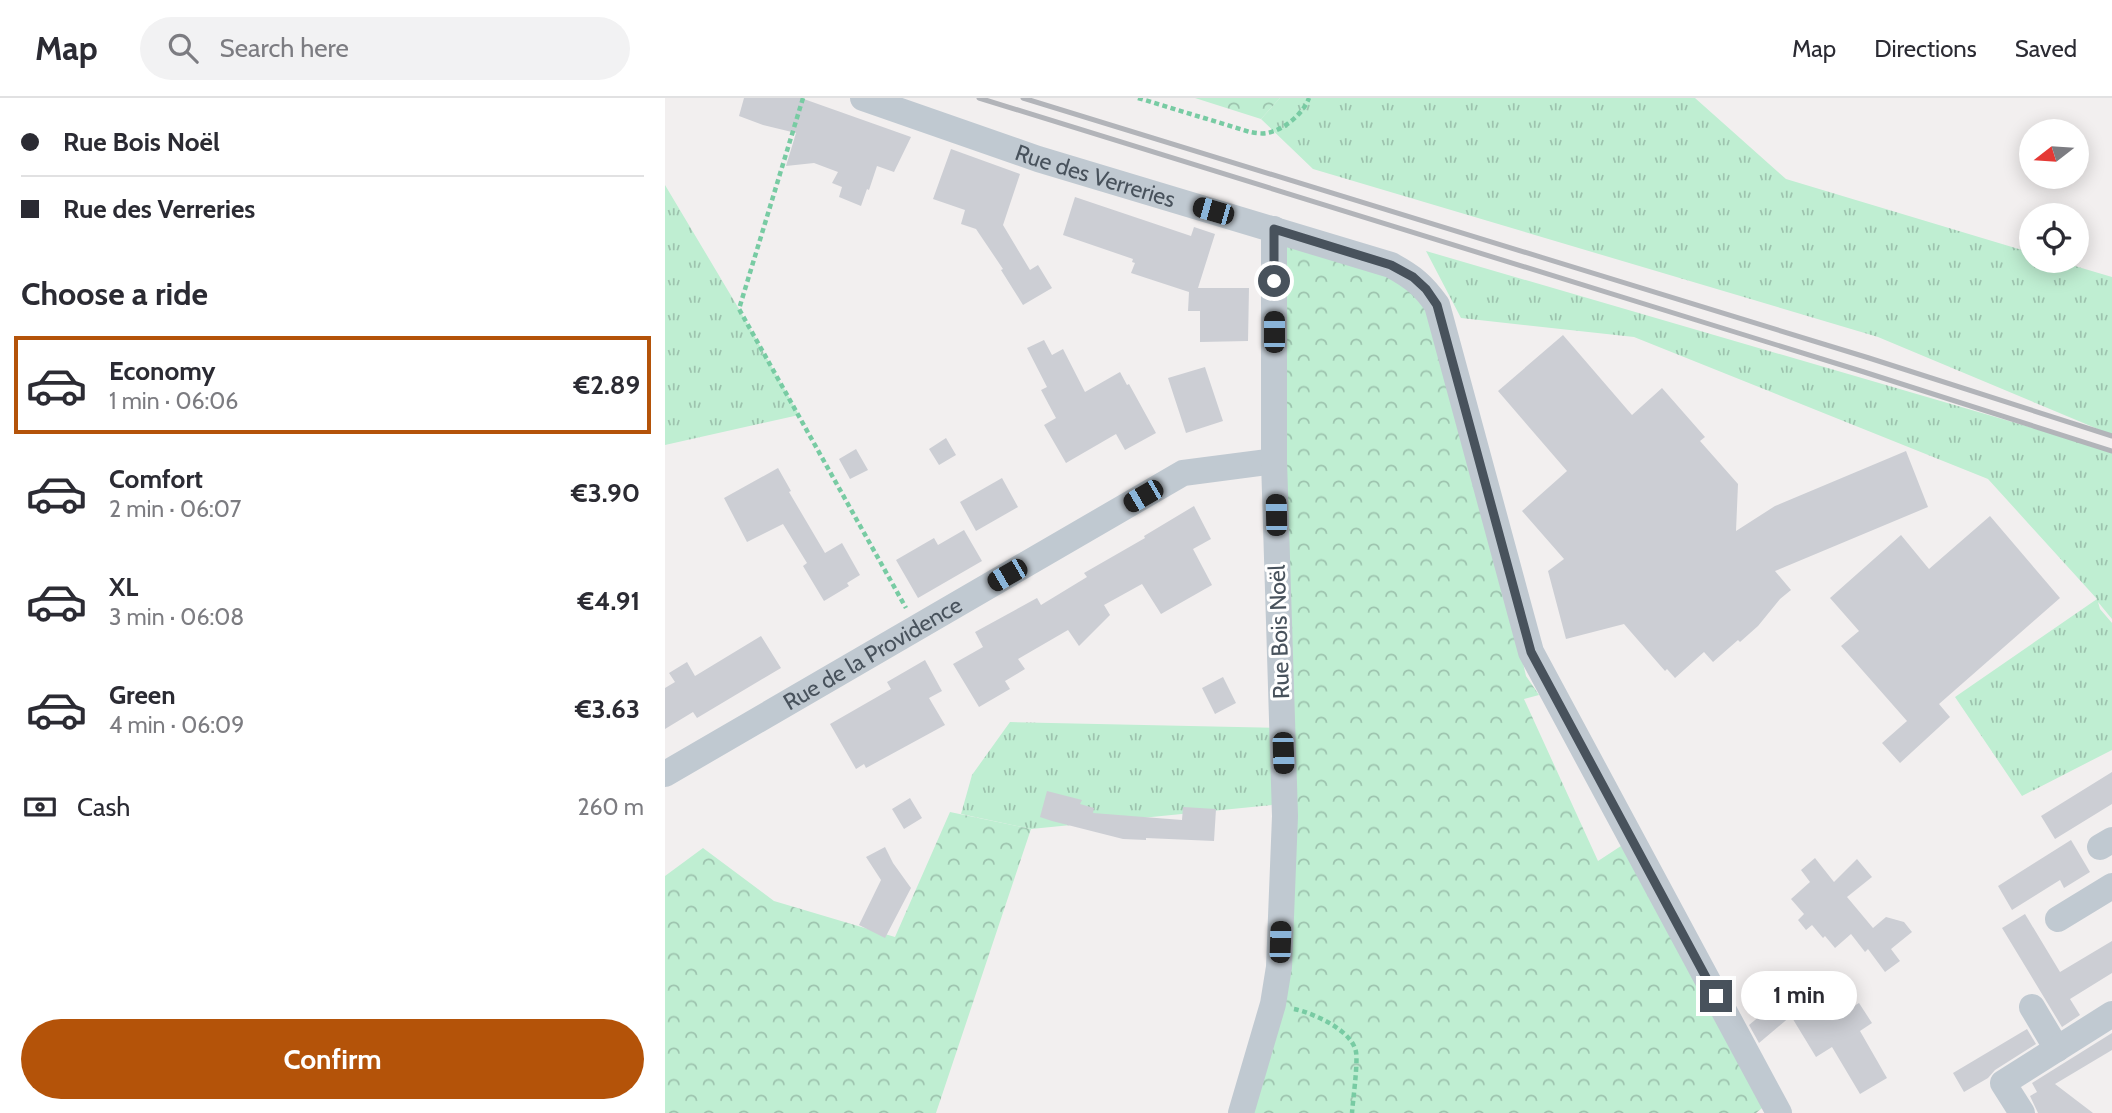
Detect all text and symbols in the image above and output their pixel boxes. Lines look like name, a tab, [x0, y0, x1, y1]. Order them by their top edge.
search box	[140, 17, 630, 80]
text: Map	[35, 28, 98, 68]
icon: search	[164, 29, 202, 67]
text: Search here	[220, 32, 349, 64]
text: Map	[1792, 34, 1836, 63]
text: Directions	[1874, 34, 1977, 63]
text: Saved	[2015, 34, 2077, 63]
north arrow	[2019, 119, 2089, 189]
map controls	[2019, 119, 2089, 273]
text: Rue Bois Noël	[63, 126, 220, 158]
street label: Rue des Verreries	[1011, 138, 1179, 213]
text: Rue des Verreries	[63, 193, 255, 225]
car	[1190, 195, 1237, 227]
button: locate	[2019, 203, 2089, 273]
route start	[1258, 265, 1290, 297]
text: Choose a ride	[21, 274, 208, 313]
car	[1264, 311, 1285, 353]
icon: car	[25, 354, 88, 417]
text: Economy	[109, 355, 215, 387]
text: €2.89	[573, 369, 640, 401]
text: 1 min · 06:06	[109, 387, 238, 415]
icon: car	[25, 462, 88, 525]
text: Comfort	[109, 463, 203, 495]
car	[1120, 476, 1167, 516]
text: €3.90	[571, 477, 640, 509]
car	[1266, 494, 1287, 536]
text: 2 min · 06:07	[109, 495, 241, 523]
car	[984, 555, 1031, 595]
street label: Rue Bois Noël	[1263, 564, 1295, 700]
icon: car	[25, 570, 88, 633]
text: XL	[109, 571, 138, 603]
text: €4.91	[578, 585, 640, 617]
street label: Rue de la Providence	[778, 590, 967, 716]
text: 3 min · 06:08	[109, 603, 244, 631]
icon: car	[25, 678, 88, 741]
text: Green	[109, 679, 176, 711]
text: €3.63	[575, 693, 640, 725]
text: 4 min · 06:09	[109, 711, 244, 739]
car	[1272, 732, 1295, 774]
icon: cash	[21, 788, 59, 826]
text: Cash	[77, 791, 130, 823]
text: 260 m	[577, 793, 644, 821]
car	[1269, 921, 1292, 963]
callout: 1 min	[1741, 972, 1856, 1020]
route end	[1700, 980, 1732, 1012]
text: 1 min	[1773, 981, 1825, 1009]
button: Confirm	[21, 1019, 644, 1099]

